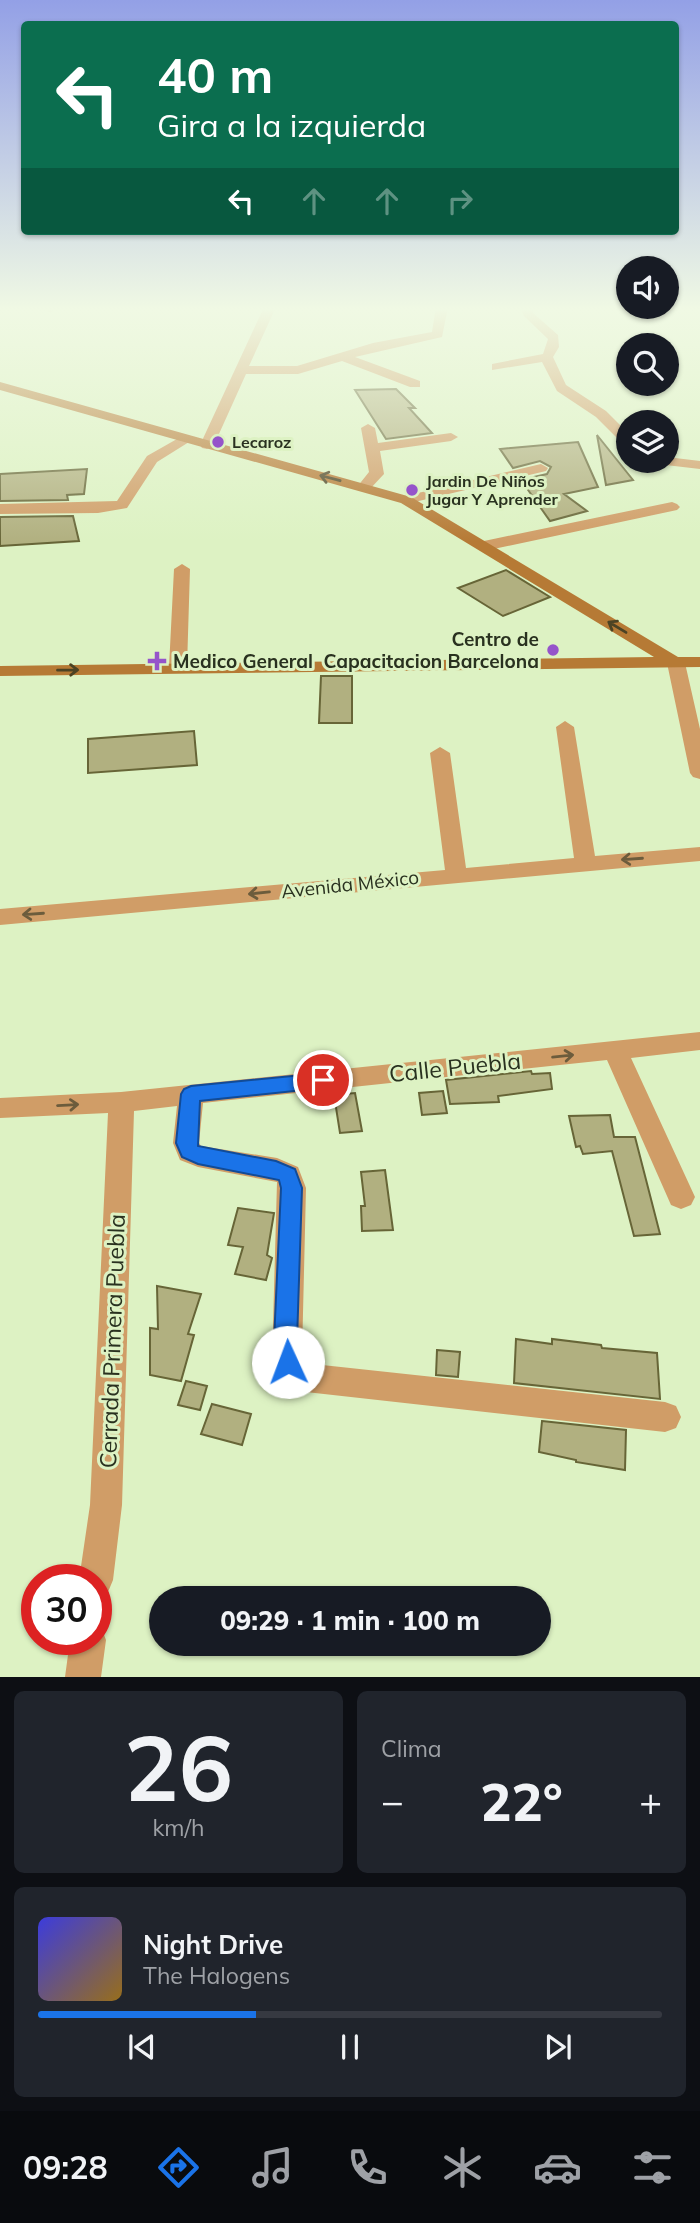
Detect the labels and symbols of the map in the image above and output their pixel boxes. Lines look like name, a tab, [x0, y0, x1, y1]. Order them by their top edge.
place label: Lecaroz	[232, 432, 292, 452]
marker: Lecaroz	[210, 434, 226, 450]
one-way arrow	[320, 471, 342, 484]
place label: Jardin De Niños Jugar Y Aprender	[426, 471, 559, 509]
marker: Jardin De Niños Jugar Y Aprender	[404, 482, 420, 498]
one-way arrow	[608, 620, 628, 634]
place label: Centro de Capacitacion Barcelona	[324, 627, 539, 673]
marker: Centro de Capacitacion Barcelona	[545, 642, 561, 658]
place label: Medico General	[173, 649, 313, 673]
marker: Medico General	[147, 651, 167, 671]
one-way arrow	[56, 663, 79, 676]
one-way arrow	[621, 853, 644, 866]
street label: Avenida México	[280, 865, 420, 903]
one-way arrow	[248, 887, 271, 900]
one-way arrow	[22, 908, 44, 921]
street label: Calle Puebla	[388, 1046, 522, 1088]
one-way arrow	[551, 1049, 574, 1062]
pin	[293, 1050, 353, 1110]
one-way arrow	[56, 1098, 79, 1111]
street label: Cerrada Primera Puebla	[93, 1213, 131, 1469]
position arrow	[251, 1325, 325, 1399]
speed limit sign: 30	[21, 1564, 112, 1655]

